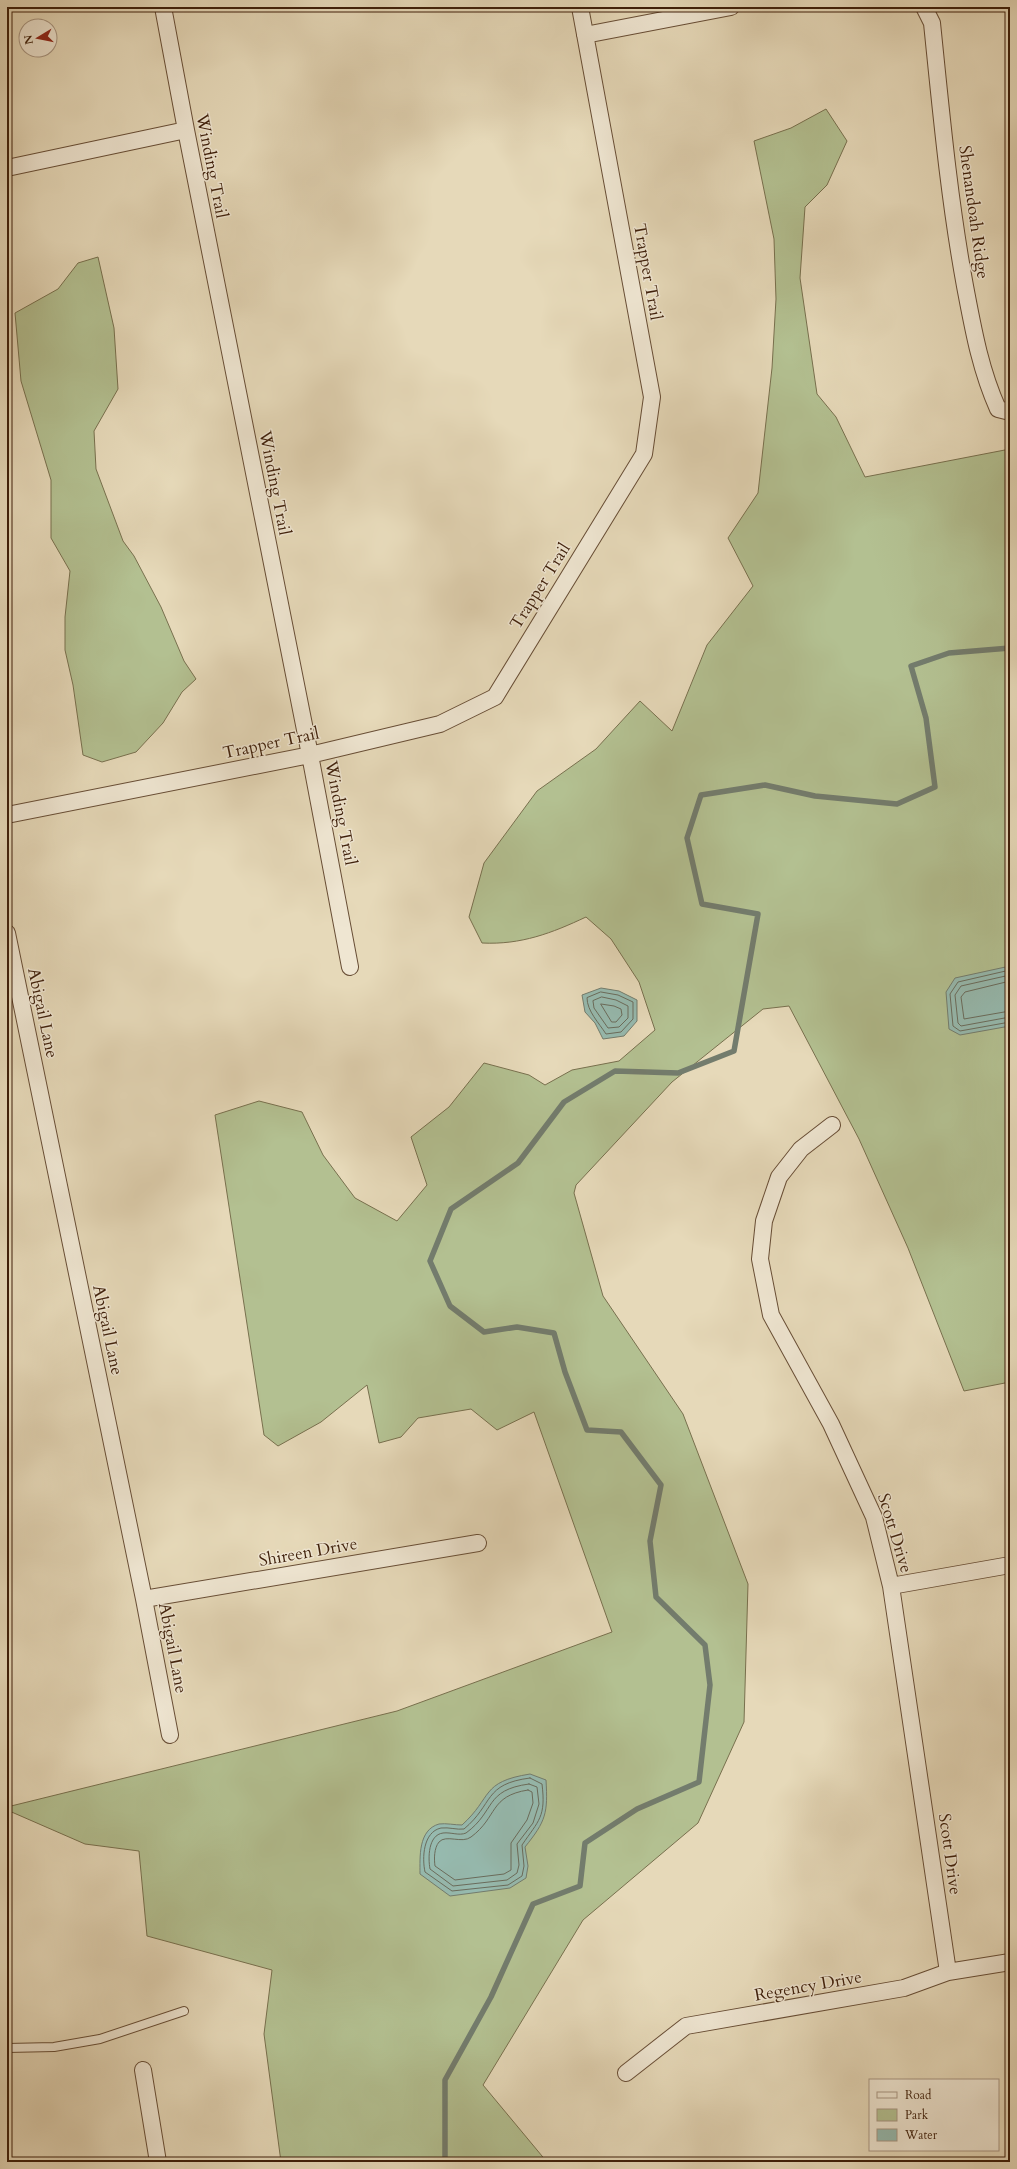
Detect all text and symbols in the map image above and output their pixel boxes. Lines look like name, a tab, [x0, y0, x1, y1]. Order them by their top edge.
north arrow	[18, 18, 58, 58]
text: N	[20, 33, 37, 46]
street label: Winding Trail	[190, 111, 234, 221]
street label: Shenandoah Ridge	[953, 144, 995, 280]
street label: Trapper Trail	[628, 222, 668, 323]
street label: Winding Trail	[253, 428, 297, 538]
street label: Trapper Trail	[504, 538, 576, 634]
street label: Trapper Trail	[221, 721, 322, 764]
street label: Winding Trail	[319, 758, 363, 868]
street label: Abigail Lane	[22, 966, 64, 1060]
street label: Abigail Lane	[87, 1283, 129, 1377]
street label: Scott Drive	[872, 1490, 918, 1576]
street label: Shireen Drive	[257, 1532, 359, 1572]
street label: Abigail Lane	[153, 1601, 193, 1695]
street label: Scott Drive	[933, 1812, 967, 1896]
street label: Regency Drive	[752, 1965, 864, 2007]
legend	[869, 2079, 999, 2151]
text: Road	[905, 2087, 932, 2103]
text: Park	[905, 2107, 929, 2123]
text: Water	[904, 2127, 938, 2143]

